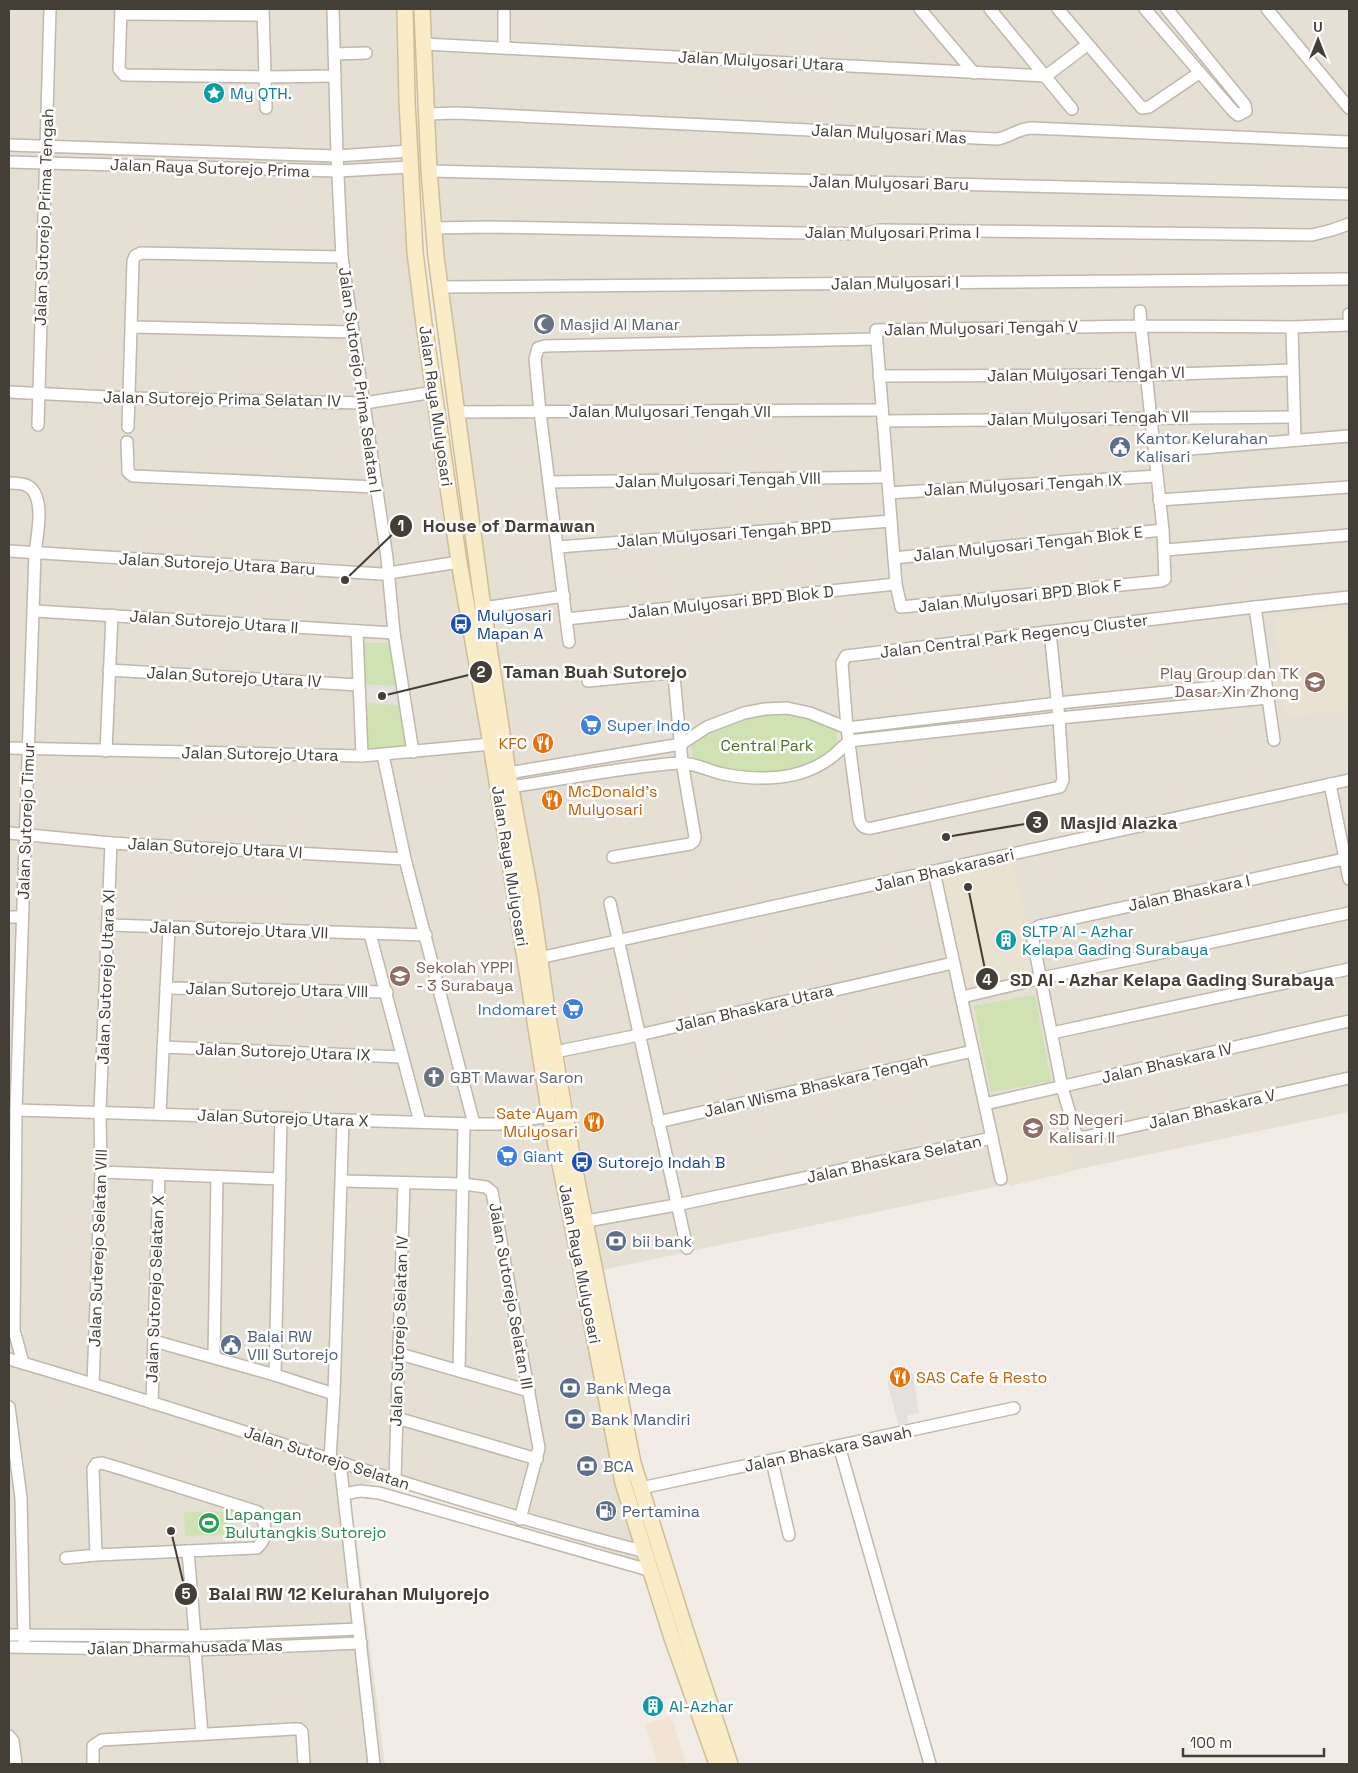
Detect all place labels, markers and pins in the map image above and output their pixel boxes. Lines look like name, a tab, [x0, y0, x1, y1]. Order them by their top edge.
place icon: My QTH.	[202, 81, 226, 105]
place label: My QTH.	[230, 83, 292, 104]
mosque icon: Masjid Al Manar	[532, 312, 556, 336]
place label: Masjid Al Manar	[560, 314, 680, 335]
place label: Kantor Kelurahan Kalisari	[1136, 428, 1268, 467]
public building icon: Kantor Kelurahan Kalisari	[1108, 435, 1132, 459]
callout: House of Darmawan	[388, 509, 606, 542]
place label: Mulyosari Mapan A	[477, 605, 552, 644]
bus stop icon: Mulyosari Mapan A	[449, 612, 473, 636]
callout: Taman Buah Sutorejo	[468, 655, 697, 688]
place label: Play Group dan TK Dasar Xin Zhong	[1160, 663, 1299, 702]
school or university icon: Play Group dan TK Dasar Xin Zhong	[1303, 670, 1327, 694]
supermarket icon: Super Indo	[579, 713, 603, 737]
place label: Super Indo	[607, 715, 690, 736]
restaurant icon: KFC	[531, 731, 555, 755]
place label: KFC	[498, 733, 527, 754]
place label: McDonald's Mulyosari	[568, 781, 658, 820]
restaurant icon: McDonald's Mulyosari	[540, 788, 564, 812]
callout: Masjid Alazka	[1025, 806, 1188, 839]
place label: SLTP Al - Azhar Kelapa Gading Surabaya	[1022, 921, 1208, 960]
building icon: SLTP Al - Azhar Kelapa Gading Surabaya	[994, 928, 1018, 952]
place label: Sekolah YPPI - 3 Surabaya	[416, 957, 514, 996]
callout: SD Al - Azhar Kelapa Gading Surabaya	[974, 963, 1345, 996]
school or university icon: Sekolah YPPI - 3 Surabaya	[388, 964, 412, 988]
supermarket icon: Indomaret	[561, 997, 585, 1021]
place label: Indomaret	[478, 999, 557, 1020]
church icon: GBT Mawar Saron	[422, 1065, 446, 1089]
place label: GBT Mawar Saron	[450, 1067, 583, 1088]
place label: Sate Ayam Mulyosari	[496, 1103, 578, 1142]
place label: SD Negeri Kalisari II	[1049, 1109, 1123, 1148]
restaurant icon: Sate Ayam Mulyosari	[582, 1110, 606, 1134]
school or university icon: SD Negeri Kalisari II	[1021, 1116, 1045, 1140]
supermarket icon: Giant	[495, 1144, 519, 1168]
place label: Giant	[523, 1146, 564, 1167]
bus stop icon: Sutorejo Indah B	[570, 1150, 594, 1174]
place label: Sutorejo Indah B	[598, 1152, 725, 1173]
bank icon: bii bank	[604, 1229, 628, 1253]
place label: bii bank	[632, 1231, 693, 1252]
place label: Balai RW VIII Sutorejo	[247, 1326, 338, 1365]
public building icon: Balai RW VIII Sutorejo	[219, 1333, 243, 1357]
restaurant icon: SAS Cafe & Resto	[888, 1365, 912, 1389]
place label: SAS Cafe & Resto	[916, 1367, 1048, 1388]
bank icon: Bank Mega	[558, 1376, 582, 1400]
place label: Bank Mega	[586, 1378, 671, 1399]
bank icon: Bank Mandiri	[563, 1407, 587, 1431]
place label: Bank Mandiri	[591, 1409, 690, 1430]
bank icon: BCA	[575, 1454, 599, 1478]
place label: BCA	[603, 1456, 634, 1477]
fuel station icon: Pertamina	[594, 1499, 618, 1523]
place label: Pertamina	[622, 1501, 700, 1522]
place label: Lapangan Bulutangkis Sutorejo	[225, 1504, 386, 1543]
sports icon: Lapangan Bulutangkis Sutorejo	[197, 1511, 221, 1535]
callout: Balai RW 12 Kelurahan Mulyorejo	[173, 1577, 499, 1610]
building icon: Al-Azhar	[641, 1694, 665, 1718]
place label: Al-Azhar	[669, 1696, 734, 1717]

